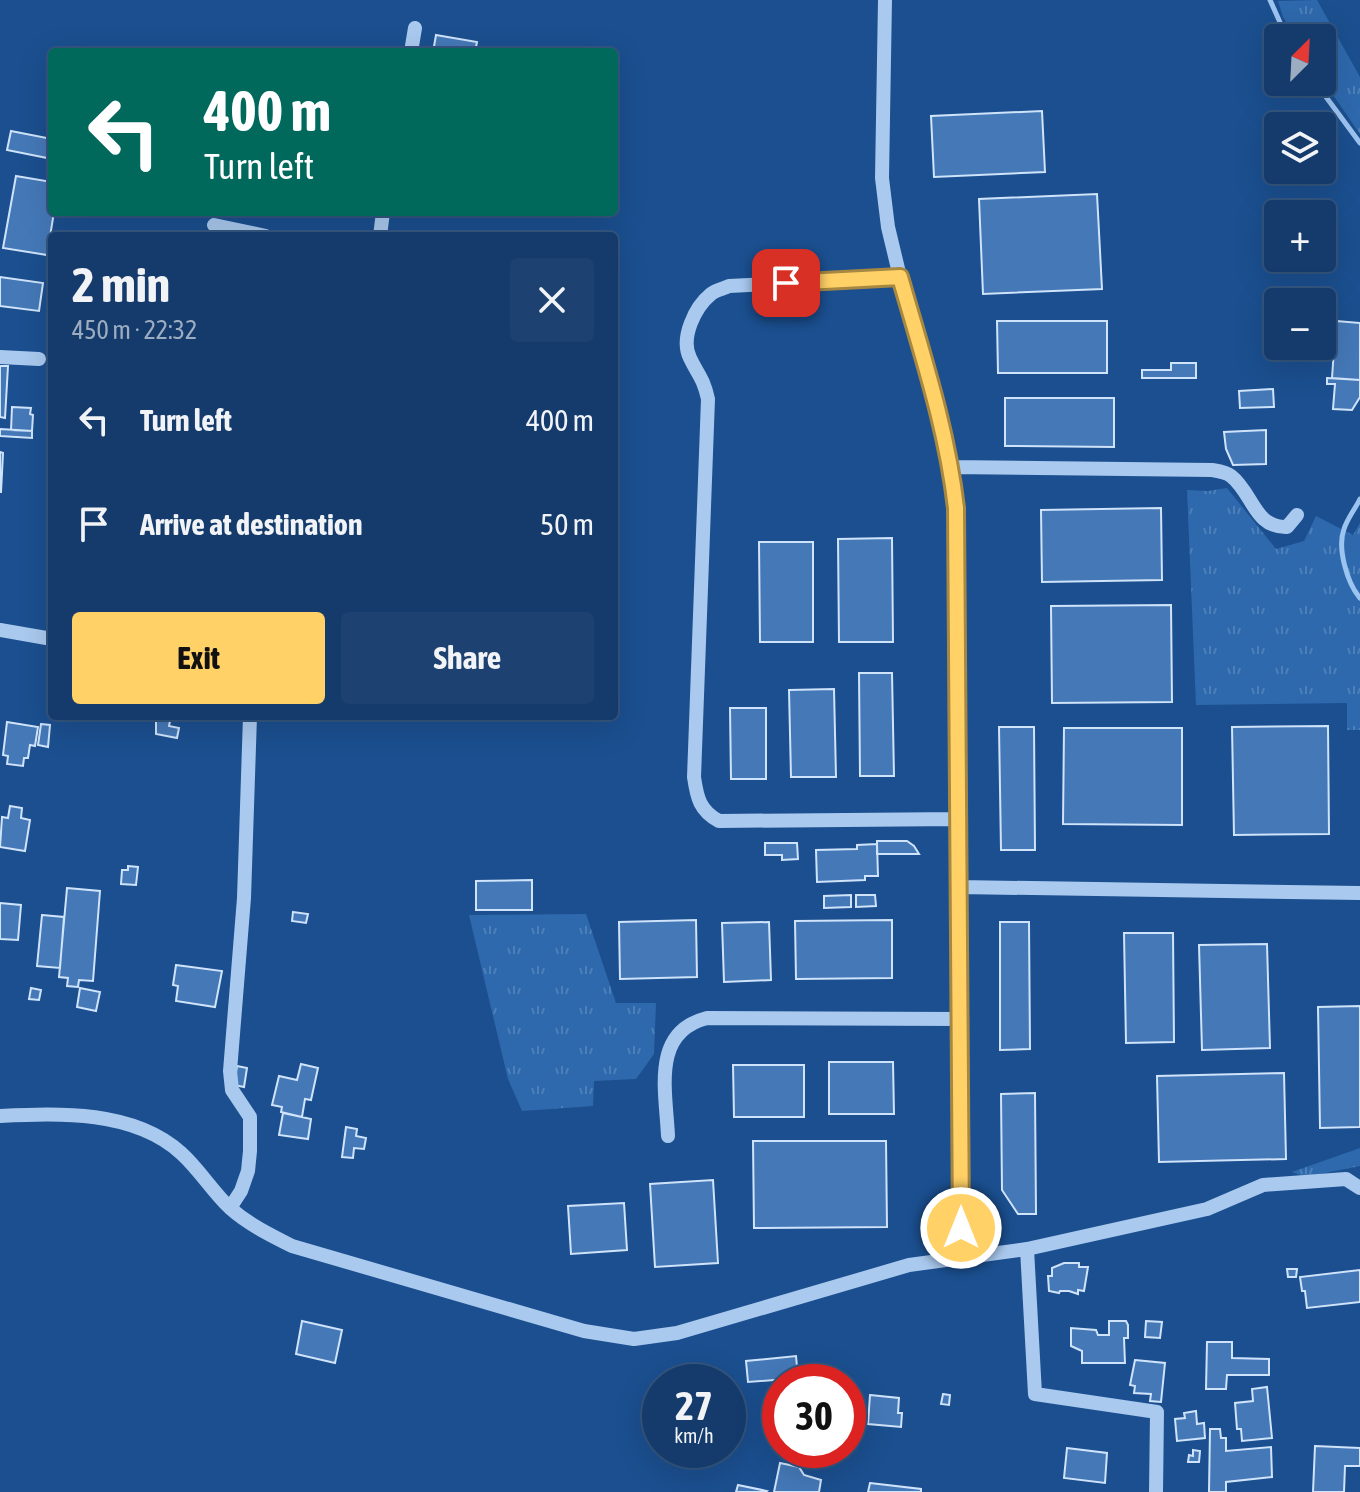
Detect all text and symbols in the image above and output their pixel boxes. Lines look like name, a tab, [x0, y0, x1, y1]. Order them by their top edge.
north arrow	[1264, 24, 1336, 96]
map controls	[1264, 24, 1336, 360]
text: 400 m	[204, 79, 331, 143]
icon: left	[72, 80, 176, 184]
button: layers	[1264, 112, 1336, 184]
text: Turn left	[204, 145, 314, 187]
button: +	[1264, 200, 1336, 272]
pin	[752, 249, 820, 317]
text: 2 min	[72, 257, 170, 312]
button: close	[510, 258, 594, 342]
icon: arrive	[764, 261, 808, 305]
button: −	[1264, 288, 1336, 360]
text: 450 m · 22:32	[72, 315, 197, 345]
icon: left	[72, 398, 116, 442]
text: Turn left	[140, 403, 232, 437]
text: 400 m	[526, 403, 594, 437]
icon: arrive	[72, 502, 116, 546]
text: Arrive at destination	[140, 507, 362, 541]
text: 50 m	[540, 507, 594, 541]
button: Exit	[72, 612, 325, 704]
button: Share	[341, 612, 594, 704]
position arrow	[919, 1186, 1003, 1270]
speed limit sign: 30	[762, 1364, 866, 1468]
text: 27	[675, 1383, 713, 1428]
text: km/h	[674, 1424, 714, 1447]

